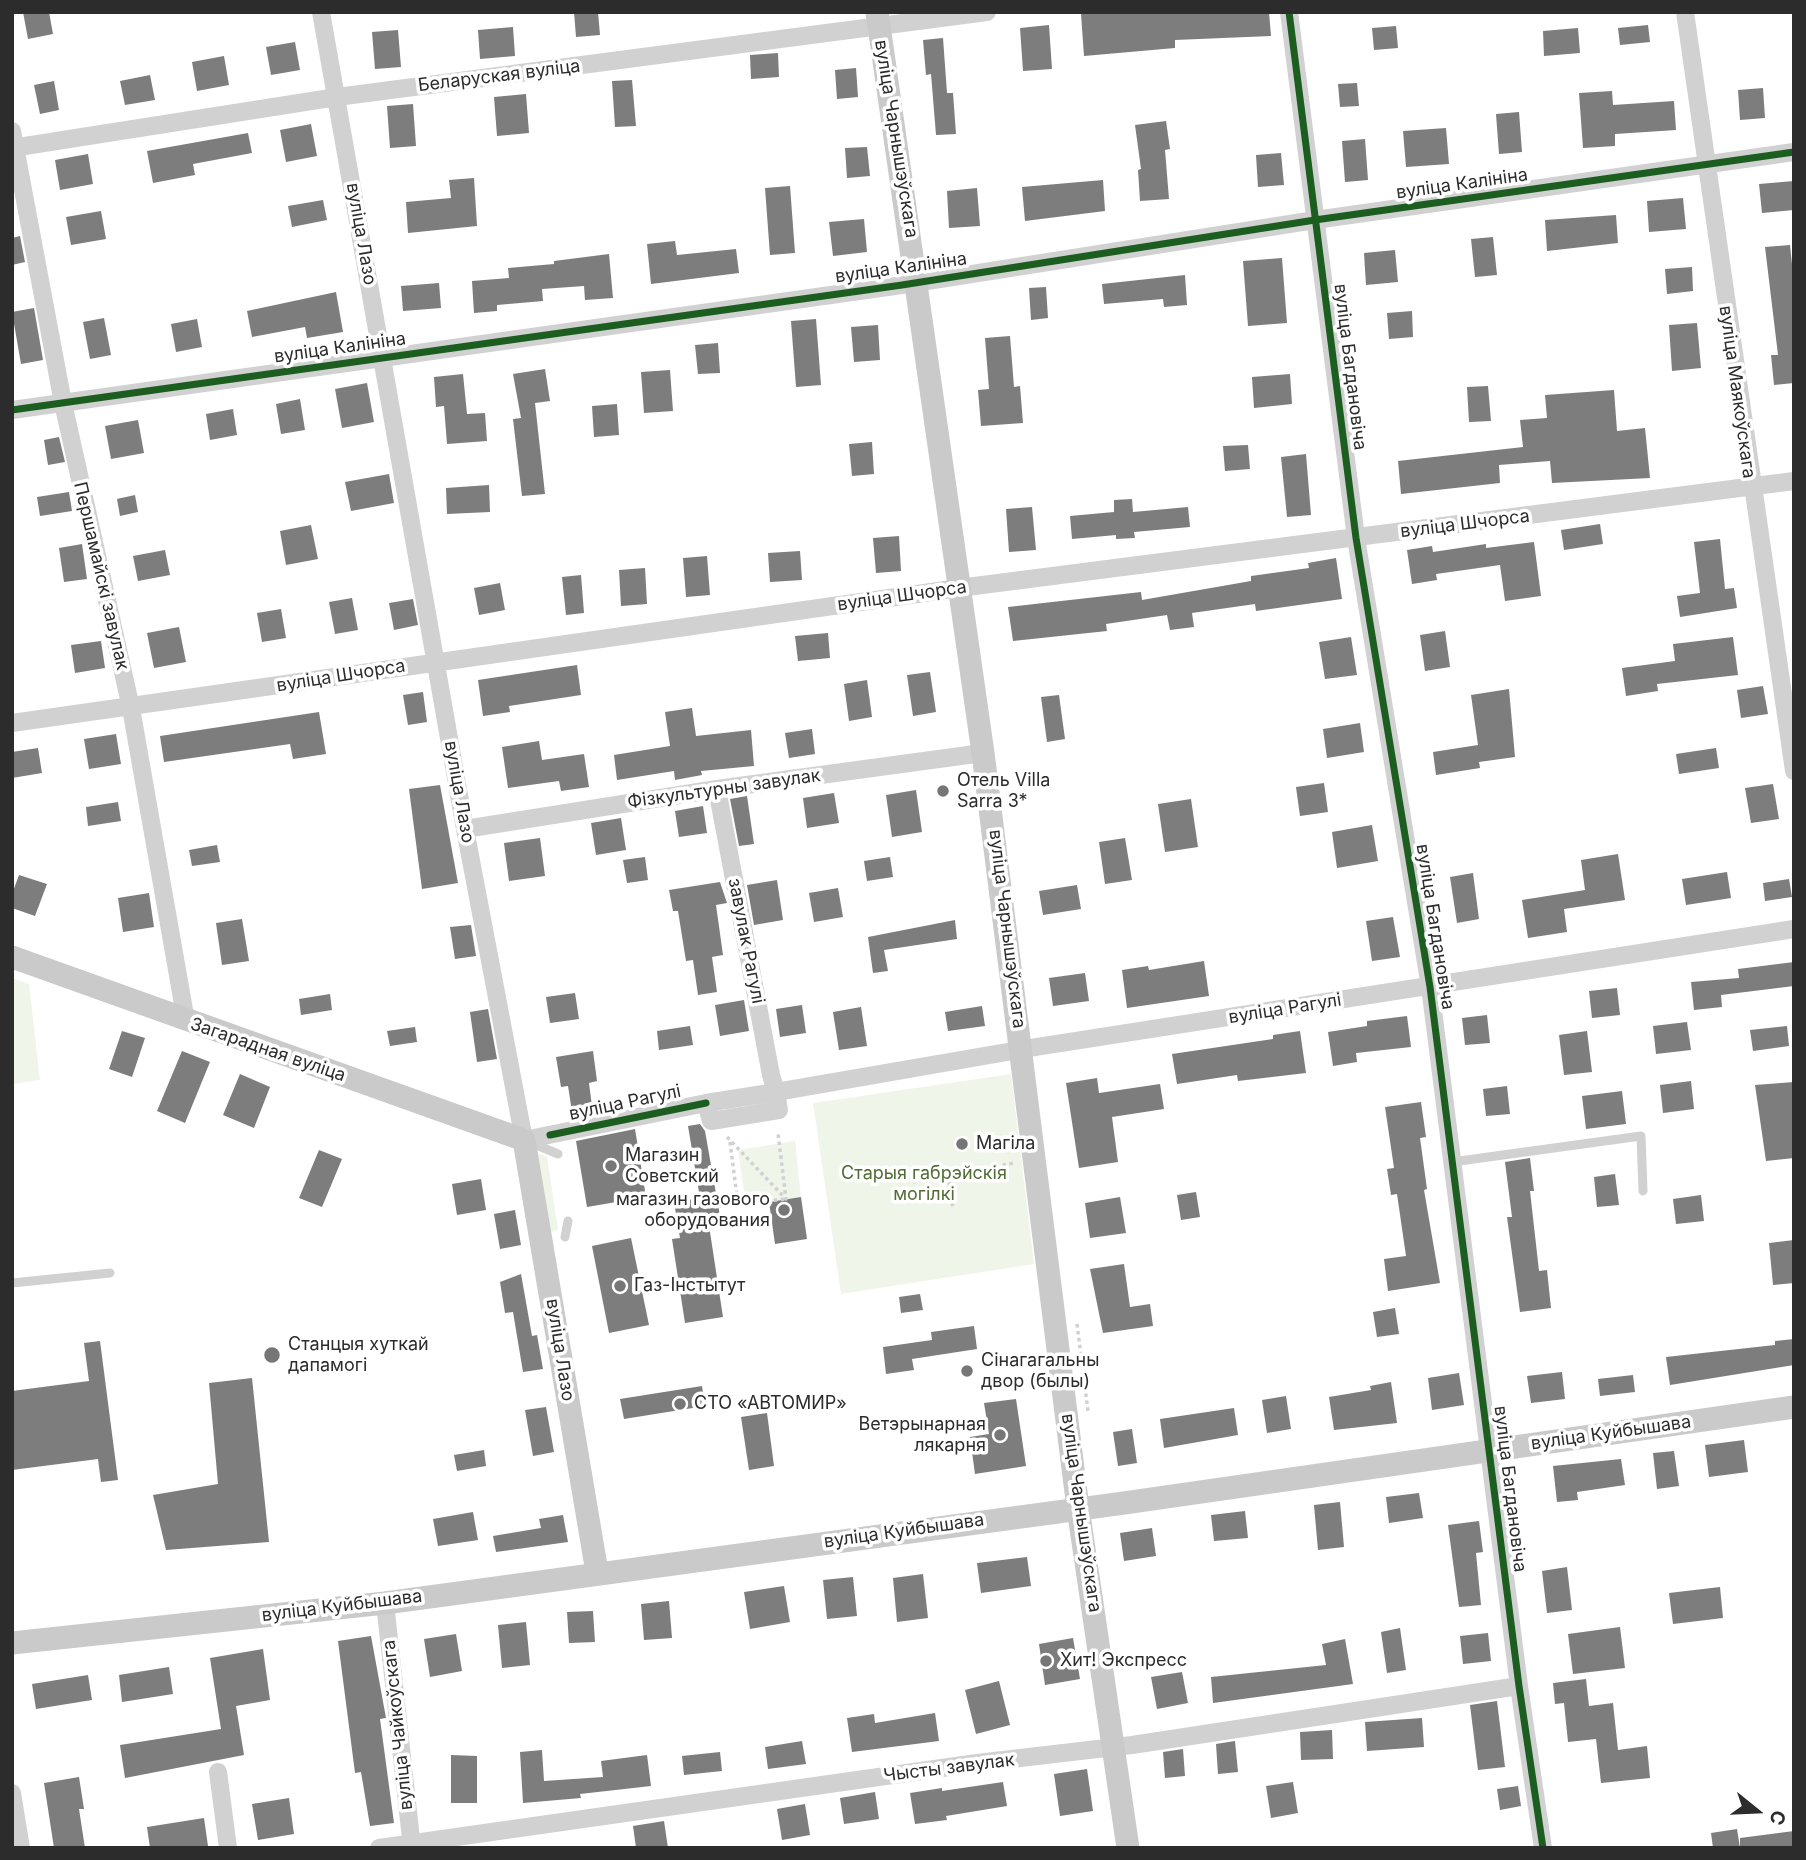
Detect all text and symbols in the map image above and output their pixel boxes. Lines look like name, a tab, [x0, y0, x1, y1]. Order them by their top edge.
street label: вуліца Чарнышэўскага	[870, 38, 922, 240]
street label: Беларуская вуліца	[417, 55, 581, 97]
street label: вуліца Калініна	[1395, 164, 1529, 204]
street label: вуліца Лазо	[341, 181, 381, 287]
street label: вуліца Калініна	[834, 248, 968, 288]
street label: вуліца Багдановіча	[1329, 283, 1371, 451]
street label: вуліца Маякоўскага	[1714, 304, 1760, 480]
street label: вуліца Калініна	[273, 328, 407, 368]
street label: Першамайскі завулак	[69, 480, 133, 672]
street label: вуліца Шчорса	[1399, 505, 1531, 543]
street label: вуліца Шчорса	[836, 576, 968, 616]
street label: вуліца Шчорса	[275, 655, 407, 697]
street label: вуліца Лазо	[439, 739, 479, 845]
street label: Фізкультурны завулак	[626, 765, 822, 813]
place label: Отель Villa Sarra 3*	[957, 770, 1050, 812]
marker: Отель Villa Sarra 3*	[935, 783, 951, 799]
street label: вуліца Чарнышэўскага	[984, 828, 1030, 1030]
street label: вуліца Багдановіча	[1411, 843, 1459, 1011]
street label: завулак Рагулі	[723, 876, 769, 1006]
street label: вуліца Рагулі	[1227, 989, 1343, 1029]
street label: Загарадная вуліца	[188, 1013, 348, 1087]
street label: вуліца Рагулі	[567, 1081, 683, 1125]
place label: Магіла	[976, 1133, 1035, 1155]
marker: Магіла	[954, 1136, 970, 1152]
place label: Магазин Советский	[625, 1145, 719, 1188]
marker: Магазин Советский	[603, 1158, 619, 1174]
park label: Старыя габрэйскія могілкі	[841, 1163, 1007, 1206]
place label: магазин газового оборудования	[616, 1189, 770, 1232]
marker: магазин газового оборудования	[776, 1202, 792, 1218]
place label: Газ-Інстытут	[634, 1275, 745, 1297]
marker: Газ-Інстытут	[612, 1278, 628, 1294]
street label: вуліца Лазо	[541, 1297, 579, 1403]
place label: Станцыя хуткай дапамогі	[288, 1334, 429, 1376]
marker: Станцыя хуткай дапамогі	[262, 1345, 282, 1365]
place label: Сінагагальны двор (былы)	[981, 1350, 1099, 1392]
marker: Сінагагальны двор (былы)	[959, 1363, 975, 1379]
place label: СТО «АВТОМИР»	[694, 1393, 847, 1415]
marker: СТО «АВТОМИР»	[672, 1396, 688, 1412]
street label: вуліца Багдановіча	[1489, 1405, 1531, 1573]
street label: вуліца Куйбышава	[1530, 1411, 1692, 1455]
street label: вуліца Чарнышэўскага	[1056, 1412, 1106, 1614]
place label: Ветэрынарная лякарня	[858, 1414, 986, 1456]
marker: Ветэрынарная лякарня	[992, 1427, 1008, 1443]
street label: вуліца Куйбышава	[823, 1509, 985, 1553]
street label: вуліца Куйбышава	[261, 1585, 423, 1627]
street label: вуліца Чайкоўскага	[378, 1639, 418, 1811]
place label: Хит! Экспресс	[1060, 1650, 1187, 1672]
marker: Хит! Экспресс	[1038, 1653, 1054, 1669]
street label: Чысты завулак	[882, 1749, 1016, 1787]
north arrow	[1722, 1776, 1792, 1846]
text: С	[1764, 1807, 1791, 1828]

